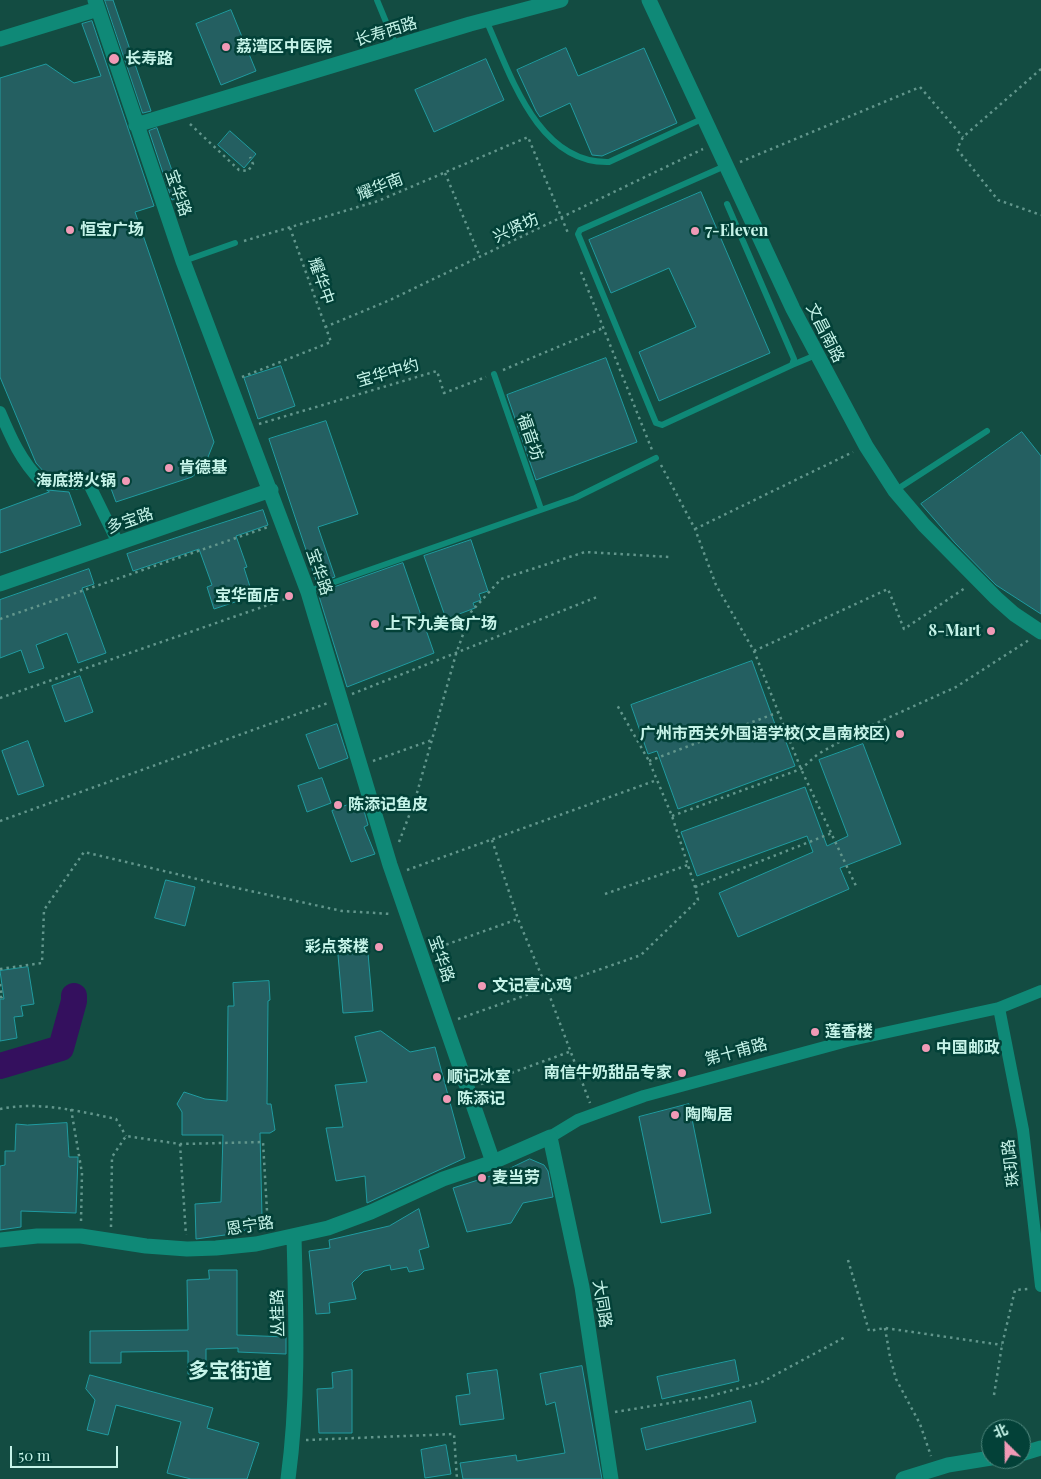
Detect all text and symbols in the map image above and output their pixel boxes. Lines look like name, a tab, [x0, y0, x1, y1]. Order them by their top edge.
street label: 长寿西路	[353, 13, 419, 51]
place label: 荔湾区中医院	[236, 37, 332, 57]
marker: 荔湾区中医院	[220, 41, 232, 53]
place label: 长寿路	[125, 49, 173, 69]
marker: 长寿路	[107, 52, 121, 66]
street label: 宝华路	[161, 167, 195, 219]
street label: 耀华南	[354, 169, 406, 205]
street label: 兴贤坊	[490, 209, 542, 247]
place label: 恒宝广场	[80, 220, 144, 240]
place label: 7-Eleven	[705, 221, 768, 241]
marker: 恒宝广场	[64, 224, 76, 236]
marker: 7-Eleven	[689, 225, 701, 237]
street label: 耀华中	[304, 255, 338, 307]
street label: 文昌南路	[802, 300, 848, 366]
street label: 宝华中约	[355, 355, 421, 391]
street label: 福音坊	[513, 411, 547, 463]
place label: 肯德基	[179, 458, 227, 478]
marker: 肯德基	[163, 462, 175, 474]
place label: 海底捞火锅	[36, 471, 116, 491]
marker: 海底捞火锅	[120, 475, 132, 487]
street label: 多宝路	[104, 504, 156, 538]
street label: 宝华路	[302, 546, 336, 598]
place label: 宝华面店	[215, 586, 279, 606]
marker: 宝华面店	[283, 590, 295, 602]
place label: 上下九美食广场	[385, 614, 497, 634]
marker: 上下九美食广场	[369, 618, 381, 630]
place label: 8-Mart	[928, 621, 981, 641]
marker: 8-Mart	[985, 625, 997, 637]
place label: 广州市西关外国语学校(文昌南校区)	[640, 724, 890, 744]
marker: 广州市西关外国语学校(文昌南校区)	[894, 728, 906, 740]
place label: 陈添记鱼皮	[348, 795, 428, 815]
marker: 陈添记鱼皮	[332, 799, 344, 811]
street label: 宝华路	[424, 933, 458, 985]
place label: 彩点茶楼	[305, 937, 369, 957]
marker: 彩点茶楼	[373, 941, 385, 953]
place label: 文记壹心鸡	[492, 976, 572, 996]
marker: 文记壹心鸡	[476, 980, 488, 992]
place label: 莲香楼	[825, 1022, 873, 1042]
marker: 莲香楼	[809, 1026, 821, 1038]
street label: 第十甫路	[703, 1034, 769, 1070]
place label: 中国邮政	[936, 1038, 1000, 1058]
marker: 中国邮政	[920, 1042, 932, 1054]
place label: 南信牛奶甜品专家	[544, 1063, 672, 1083]
place label: 顺记冰室	[447, 1067, 511, 1087]
marker: 南信牛奶甜品专家	[676, 1067, 688, 1079]
marker: 顺记冰室	[431, 1071, 443, 1083]
place label: 陈添记	[457, 1089, 505, 1109]
marker: 陈添记	[441, 1093, 453, 1105]
place label: 陶陶居	[685, 1105, 733, 1125]
marker: 陶陶居	[669, 1109, 681, 1121]
street label: 珠玑路	[999, 1138, 1023, 1188]
place label: 麦当劳	[492, 1168, 540, 1188]
marker: 麦当劳	[476, 1172, 488, 1184]
street label: 恩宁路	[225, 1213, 275, 1239]
street label: 大同路	[589, 1279, 615, 1329]
street label: 丛桂路	[268, 1289, 288, 1337]
district label: 多宝街道	[188, 1358, 272, 1384]
north arrow	[981, 1419, 1031, 1469]
text: 北	[990, 1419, 1010, 1442]
scale bar	[12, 1436, 120, 1468]
text: 50 m	[18, 1445, 50, 1465]

